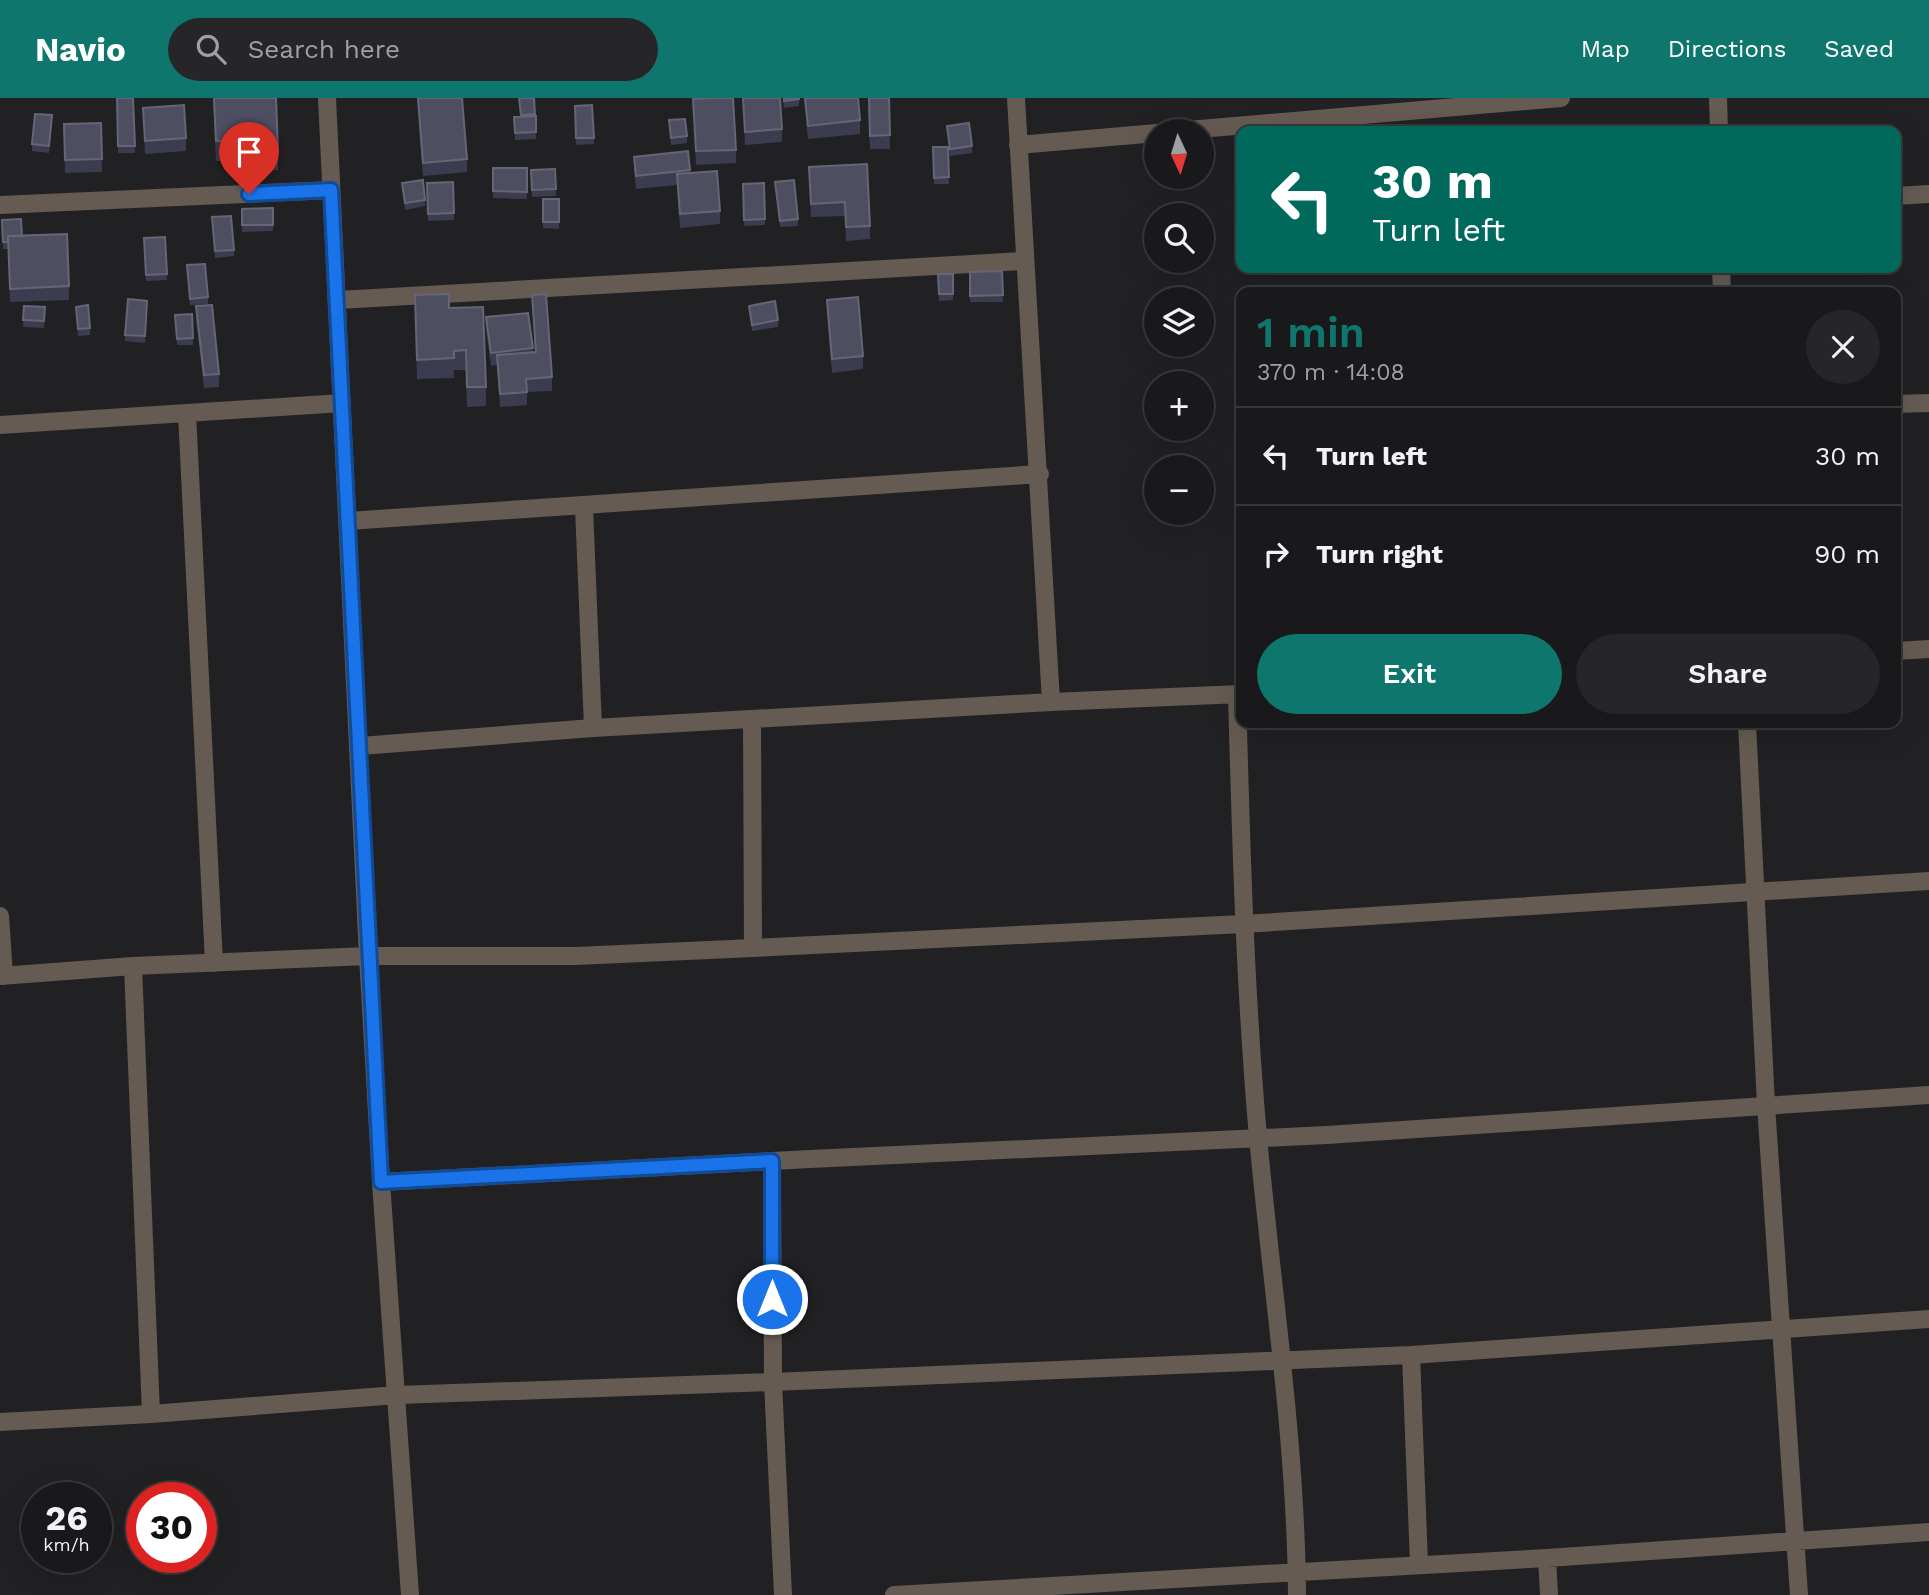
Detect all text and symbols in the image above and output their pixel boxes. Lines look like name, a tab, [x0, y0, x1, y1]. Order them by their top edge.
search box	[168, 18, 658, 81]
text: Navio	[35, 30, 126, 69]
icon: search	[192, 30, 230, 68]
text: Search here	[248, 34, 400, 64]
text: Map	[1581, 35, 1630, 63]
text: Directions	[1668, 35, 1786, 63]
text: Saved	[1824, 35, 1894, 63]
north arrow	[1144, 119, 1214, 189]
map controls	[1144, 119, 1214, 525]
pin	[219, 122, 279, 194]
icon: arrive	[230, 133, 268, 171]
text: 30 m	[1372, 152, 1493, 210]
icon: left	[1257, 154, 1348, 245]
button: search	[1144, 203, 1214, 273]
text: Turn left	[1372, 211, 1505, 249]
button: layers	[1144, 287, 1214, 357]
text: 1 min	[1257, 308, 1365, 357]
button: close	[1806, 310, 1880, 384]
text: 370 m · 14:08	[1257, 359, 1405, 386]
button: +	[1144, 371, 1214, 441]
icon: left	[1257, 437, 1295, 475]
text: Turn left	[1316, 441, 1427, 471]
text: 30 m	[1815, 441, 1880, 471]
button: −	[1144, 455, 1214, 525]
icon: right	[1257, 535, 1295, 573]
text: Turn right	[1316, 539, 1443, 569]
text: 90 m	[1814, 539, 1880, 569]
button: Exit	[1257, 634, 1562, 714]
button: Share	[1576, 634, 1880, 714]
position arrow	[735, 1262, 809, 1336]
speed limit sign: 30	[126, 1482, 217, 1573]
text: 26	[45, 1497, 88, 1539]
text: km/h	[43, 1534, 90, 1555]

